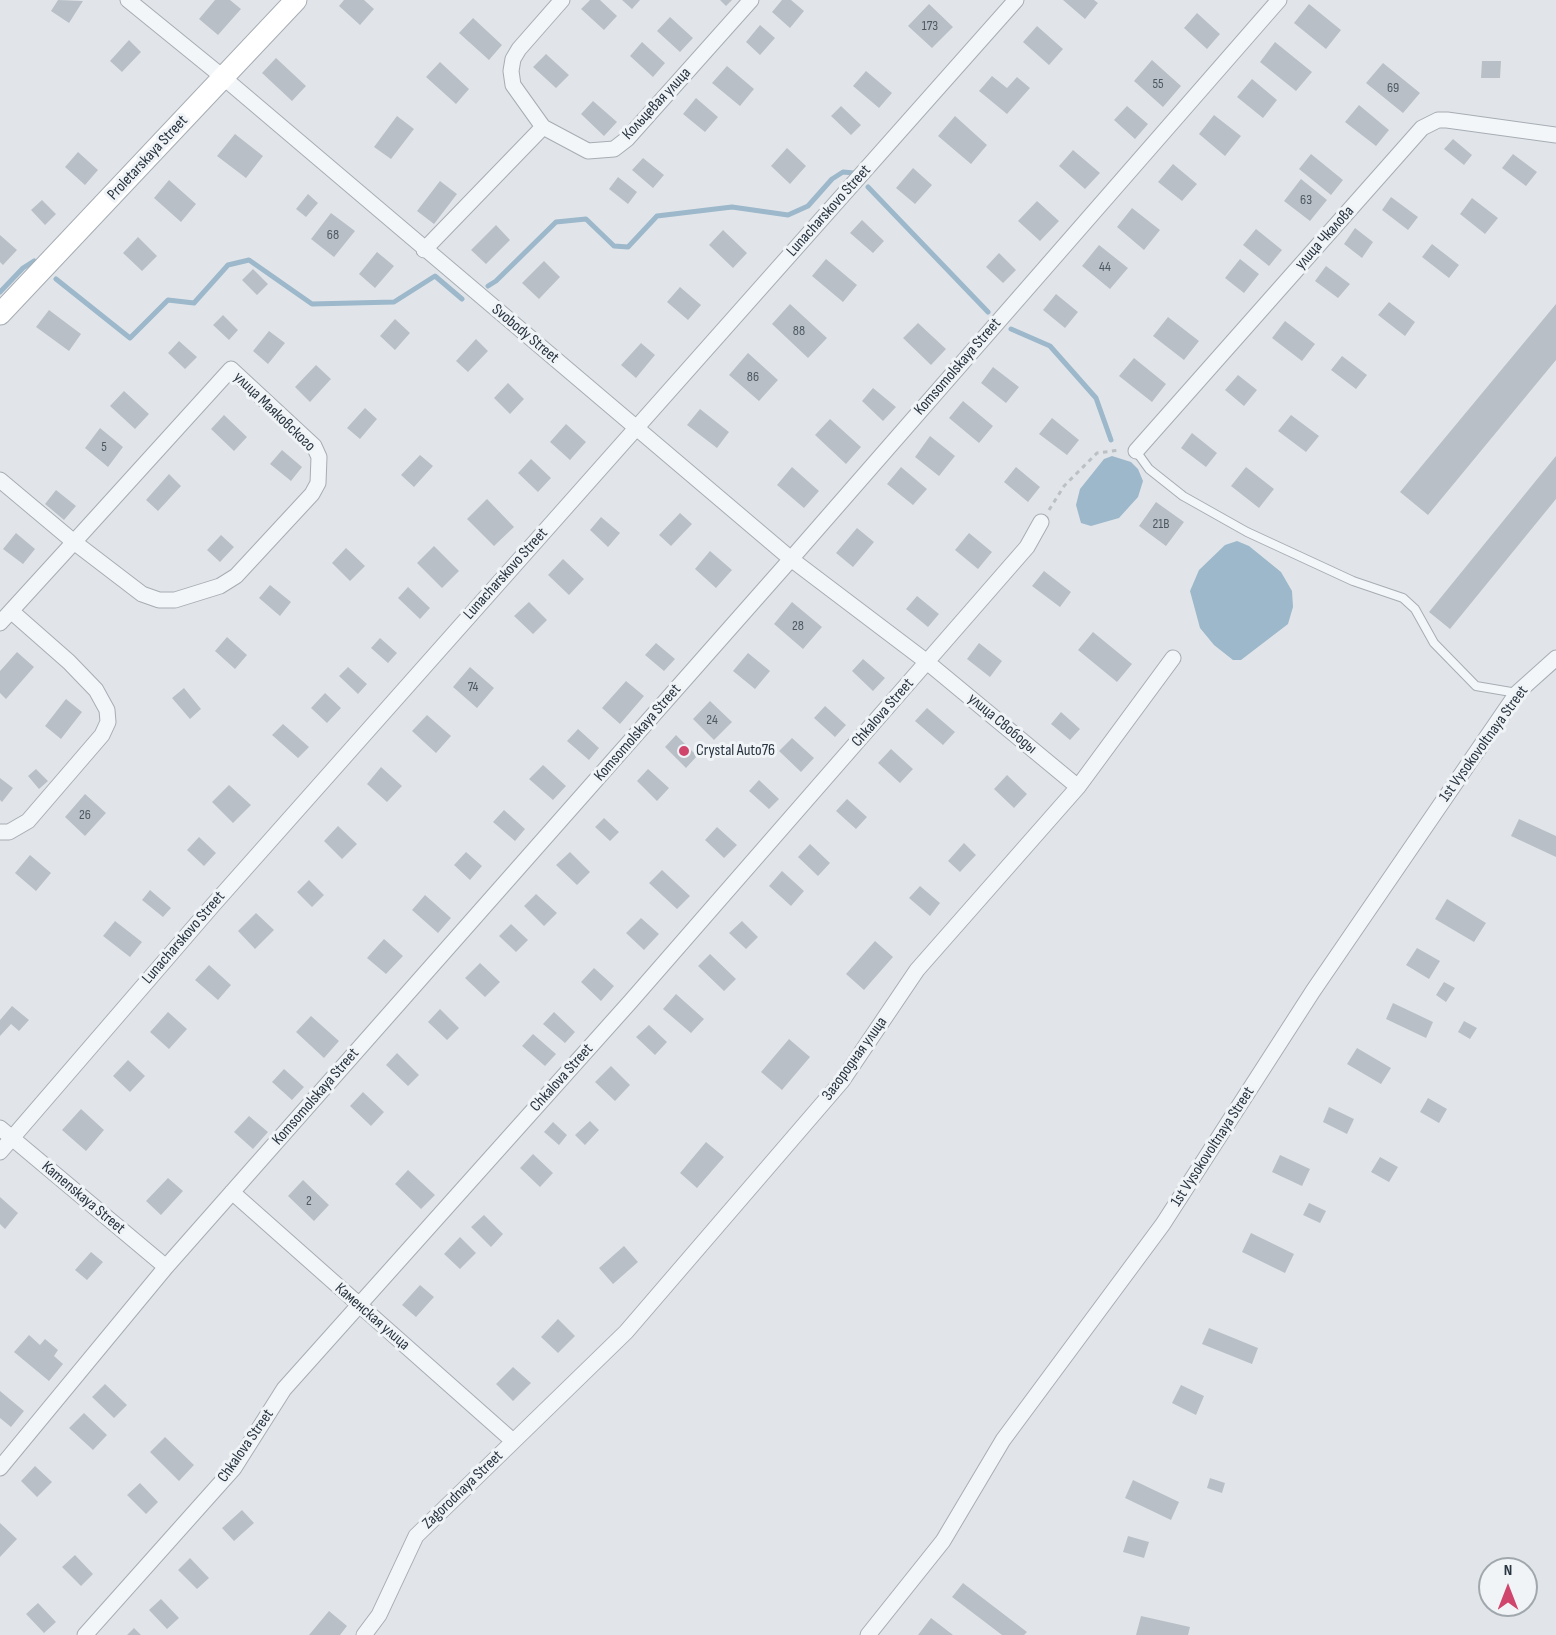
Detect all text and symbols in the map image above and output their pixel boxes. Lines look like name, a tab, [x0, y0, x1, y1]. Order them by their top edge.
house number: 173	[922, 18, 938, 34]
street label: Кольцевая улица	[619, 64, 695, 144]
house number: 55	[1152, 76, 1164, 92]
house number: 69	[1387, 80, 1399, 96]
street label: Proletarskaya Street	[104, 112, 192, 204]
street label: Lunacharskovo Street	[783, 161, 875, 261]
house number: 63	[1300, 192, 1312, 208]
street label: улица Чкалова	[1292, 202, 1358, 274]
house number: 68	[327, 227, 339, 243]
house number: 44	[1099, 259, 1111, 275]
street label: Svobody Street	[487, 300, 563, 368]
street label: Komsomolskaya Street	[911, 314, 1005, 420]
house number: 88	[793, 323, 805, 339]
street label: улица Маяковского	[229, 368, 319, 456]
house number: 86	[747, 369, 759, 385]
house number: 5	[101, 439, 107, 455]
house number: 21В	[1152, 516, 1170, 532]
street label: Lunacharskovo Street	[460, 524, 552, 624]
house number: 28	[792, 618, 804, 634]
street label: Chkalova Street	[848, 675, 918, 751]
house number: 74	[468, 679, 478, 695]
street label: Komsomolskaya Street	[591, 680, 685, 786]
street label: 1st Vysokovoltnaya Street	[1435, 682, 1533, 806]
street label: улица Свободы	[964, 690, 1040, 758]
house number: 24	[706, 712, 718, 728]
place label: Crystal Auto76	[696, 741, 775, 761]
marker: Crystal Auto76	[677, 744, 691, 758]
house number: 26	[79, 807, 91, 823]
street label: Lunacharskovo Street	[139, 888, 229, 988]
street label: Загородная улица	[818, 1014, 892, 1104]
street label: Chkalova Street	[527, 1040, 597, 1116]
street label: Komsomolskaya Street	[269, 1044, 363, 1150]
street label: 1st Vysokovoltnaya Street	[1167, 1084, 1259, 1210]
street label: Kamenskaya Street	[37, 1157, 129, 1239]
house number: 2	[306, 1193, 312, 1209]
street label: Каменская улица	[331, 1279, 413, 1355]
street label: Chkalova Street	[214, 1406, 278, 1486]
street label: Zagorodnaya Street	[419, 1447, 507, 1533]
north arrow	[1478, 1557, 1538, 1617]
text: N	[1504, 1561, 1512, 1580]

